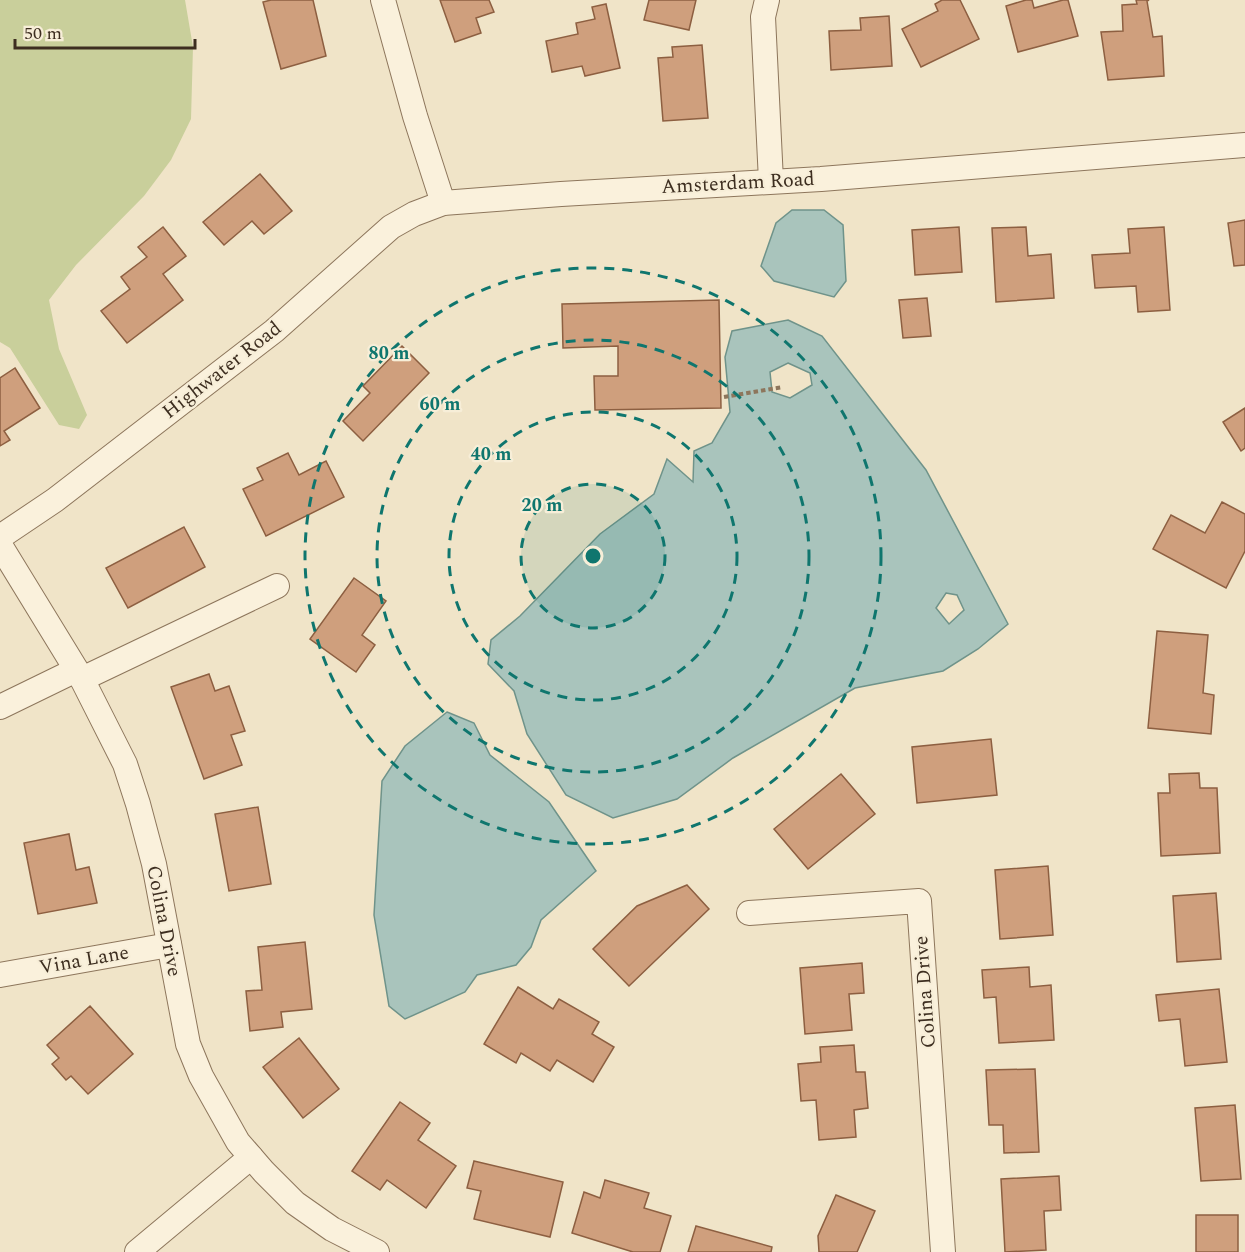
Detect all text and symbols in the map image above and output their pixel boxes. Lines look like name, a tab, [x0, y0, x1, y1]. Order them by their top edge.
scale bar	[15, 12, 195, 50]
text: 50 m	[24, 20, 62, 47]
street label: Amsterdam Road	[661, 164, 815, 202]
street label: Highwater Road	[156, 314, 288, 426]
text: 80 m	[369, 340, 409, 367]
text: 60 m	[420, 391, 460, 418]
text: 40 m	[471, 441, 511, 468]
text: 20 m	[522, 492, 562, 519]
centre of rings	[583, 546, 603, 566]
street label: Colina Drive	[139, 863, 189, 979]
street label: Colina Drive	[906, 935, 944, 1049]
street label: Vina Lane	[37, 937, 131, 983]

